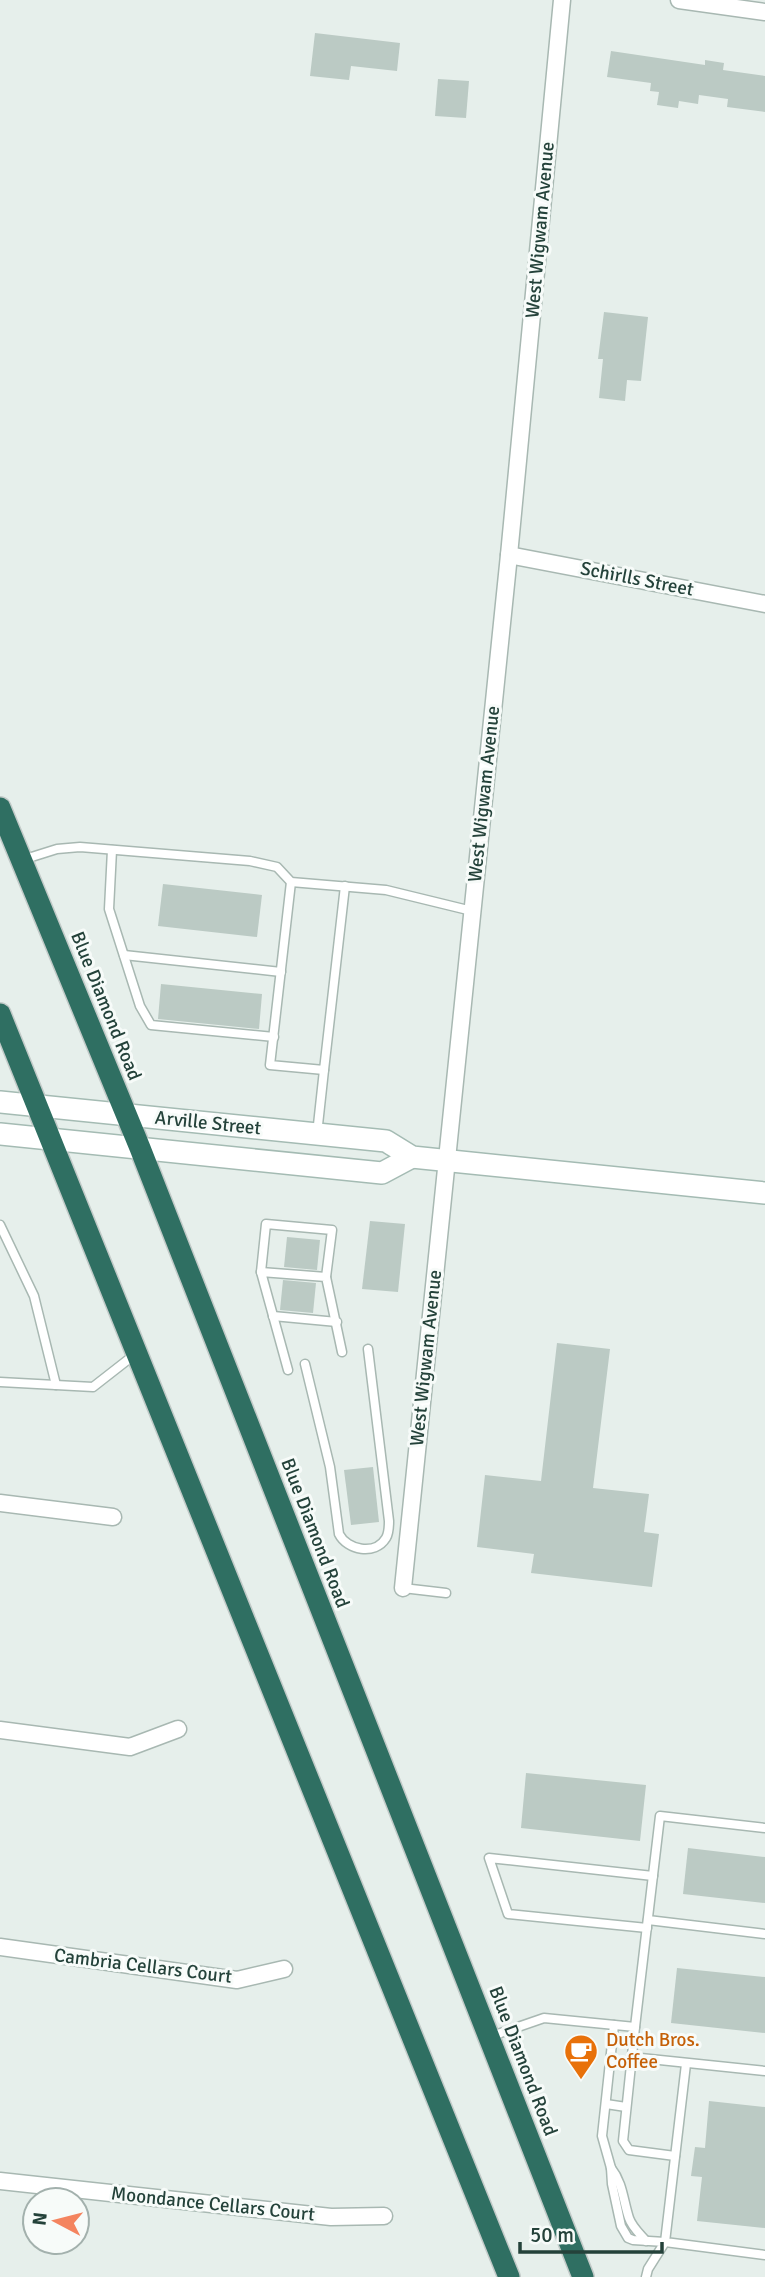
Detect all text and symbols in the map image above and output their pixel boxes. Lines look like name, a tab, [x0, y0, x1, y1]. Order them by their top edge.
street label: West Wigwam Avenue	[520, 141, 560, 319]
street label: Schirlls Street	[578, 556, 696, 602]
street label: West Wigwam Avenue	[463, 705, 505, 883]
street label: Blue Diamond Road	[65, 928, 147, 1084]
street label: Arville Street	[154, 1105, 263, 1141]
street label: West Wigwam Avenue	[405, 1269, 447, 1447]
street label: Blue Diamond Road	[275, 1455, 355, 1611]
street label: Cambria Cellars Court	[53, 1943, 234, 1989]
street label: Blue Diamond Road	[483, 1983, 563, 2139]
place label: Dutch Bros. Coffee	[606, 2028, 700, 2074]
cafe icon: Dutch Bros. Coffee	[562, 2032, 600, 2081]
street label: Moondance Cellars Court	[110, 2181, 316, 2227]
north arrow	[21, 2186, 91, 2256]
scale bar	[520, 2210, 662, 2254]
text: N	[27, 2211, 53, 2227]
text: 50 m	[530, 2222, 574, 2248]

